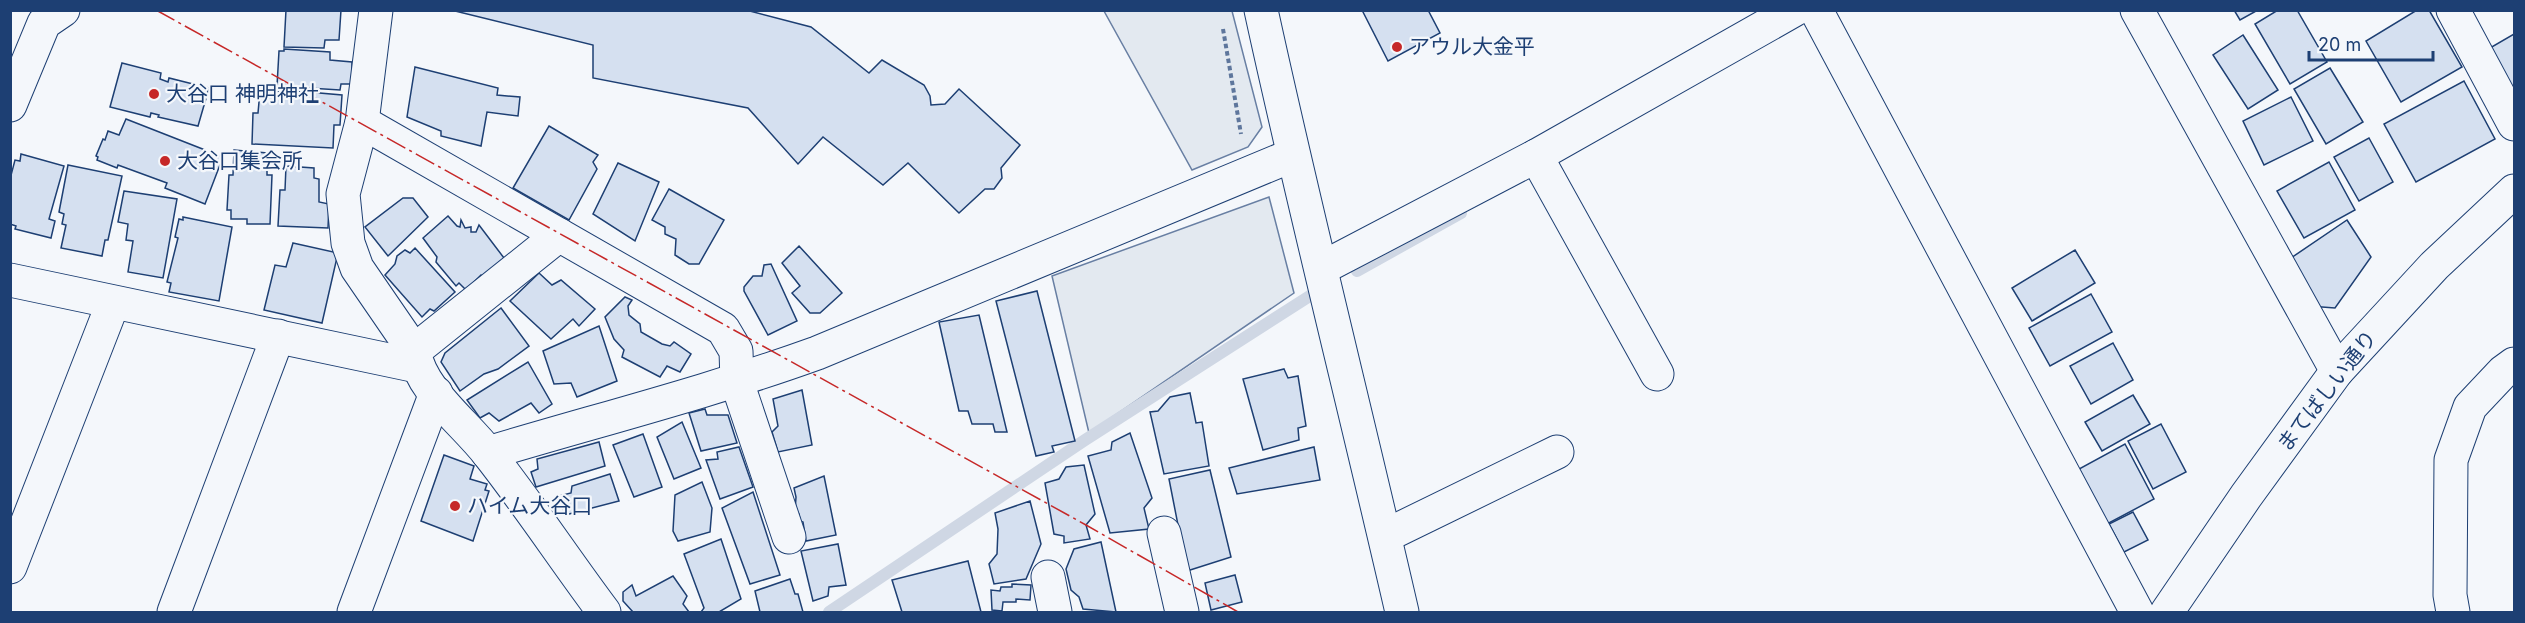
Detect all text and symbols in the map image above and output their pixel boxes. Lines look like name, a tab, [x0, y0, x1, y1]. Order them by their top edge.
scale bar	[2309, 24, 2434, 62]
place label: アウル大金平	[1409, 34, 1535, 59]
text: 20 m	[2318, 34, 2361, 55]
marker: アウル大金平	[1390, 40, 1404, 54]
place label: 大谷口 神明神社	[166, 81, 319, 106]
marker: 大谷口 神明神社	[147, 87, 161, 101]
place label: 大谷口集会所	[177, 148, 303, 173]
marker: 大谷口集会所	[158, 154, 172, 168]
street label: まてばしい通り	[2272, 325, 2382, 456]
place label: ハイム大谷口	[467, 493, 592, 518]
marker: ハイム大谷口	[448, 499, 462, 513]

